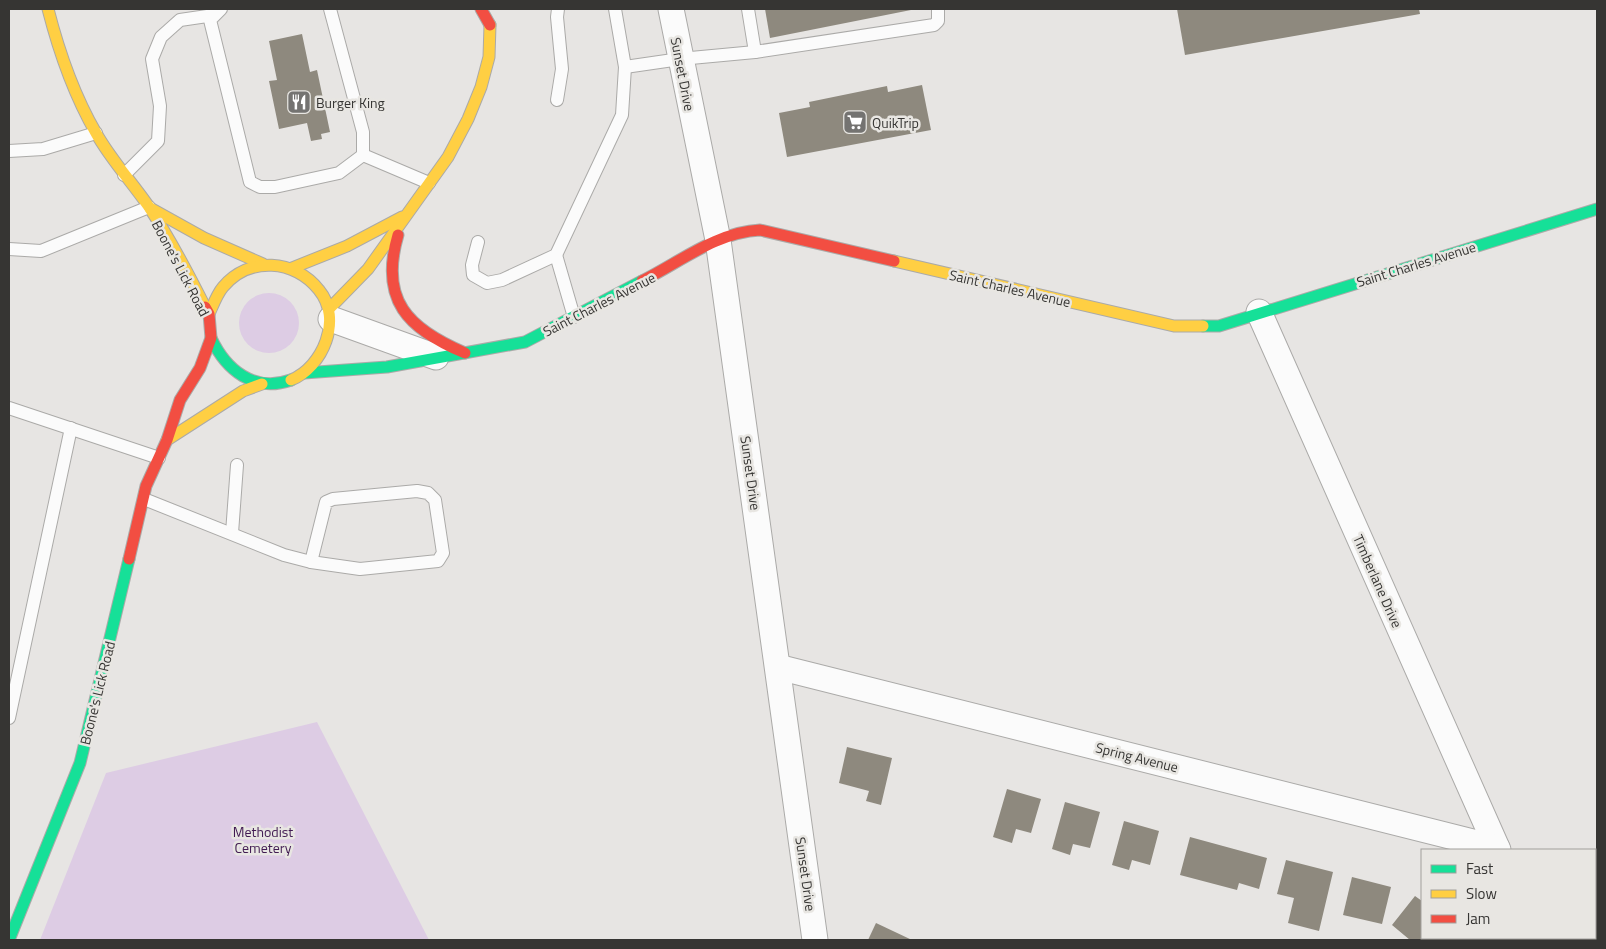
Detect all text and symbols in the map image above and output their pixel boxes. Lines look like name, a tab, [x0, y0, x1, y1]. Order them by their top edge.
street label: Sunset Drive	[666, 35, 700, 113]
restaurant icon: Burger King	[286, 89, 312, 115]
place label: Burger King	[316, 92, 385, 113]
supermarket icon: QuikTrip	[842, 109, 868, 135]
place label: QuikTrip	[872, 112, 919, 133]
street label: Boone's Lick Road	[147, 216, 215, 320]
street label: Saint Charles Avenue	[1354, 236, 1478, 292]
street label: Saint Charles Avenue	[947, 264, 1073, 312]
street label: Saint Charles Avenue	[539, 267, 659, 341]
street label: Sunset Drive	[735, 435, 767, 511]
street label: Timberlane Drive	[1348, 531, 1408, 631]
street label: Boone's Lick Road	[74, 639, 120, 747]
street label: Spring Avenue	[1093, 737, 1181, 777]
park label: Methodist Cemetery	[233, 821, 293, 858]
street label: Sunset Drive	[790, 836, 822, 912]
legend	[1421, 849, 1596, 939]
text: Fast	[1466, 857, 1494, 880]
text: Slow	[1466, 882, 1497, 905]
text: Jam	[1466, 907, 1490, 930]

